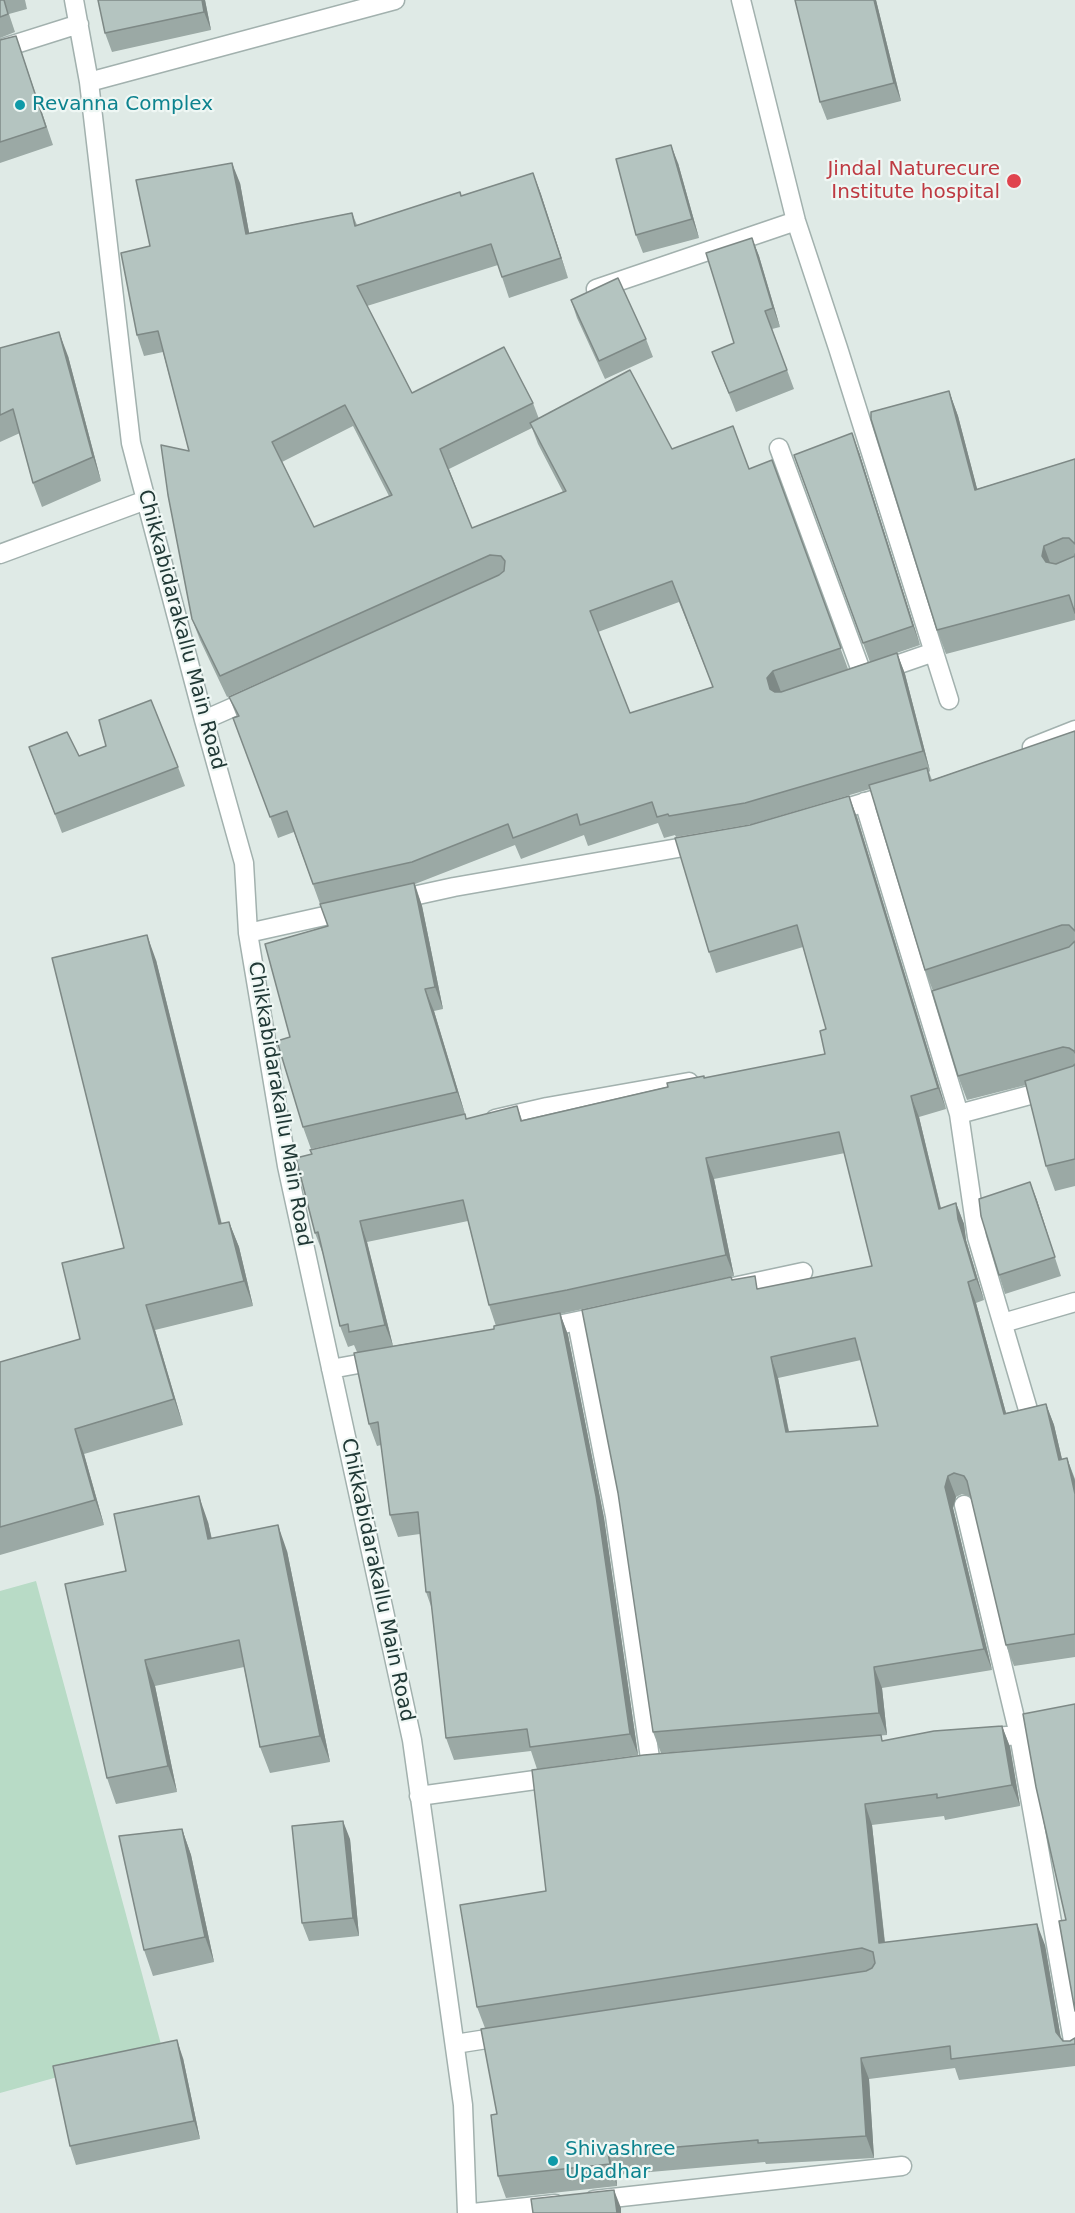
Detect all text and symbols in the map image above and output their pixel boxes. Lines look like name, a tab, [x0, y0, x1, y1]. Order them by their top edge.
place label: Revanna Complex	[32, 93, 213, 117]
marker: Revanna Complex	[13, 98, 27, 112]
place label: Jindal Naturecure Institute hospital	[827, 158, 1000, 205]
marker: Jindal Naturecure Institute hospital	[1005, 172, 1023, 190]
street label: Chikkabidarakallu Main Road	[132, 487, 230, 773]
street label: Chikkabidarakallu Main Road	[242, 960, 316, 1248]
street label: Chikkabidarakallu Main Road	[335, 1436, 419, 1724]
place label: Shivashree Upadhar	[565, 2138, 676, 2185]
marker: Shivashree Upadhar	[546, 2154, 560, 2168]

